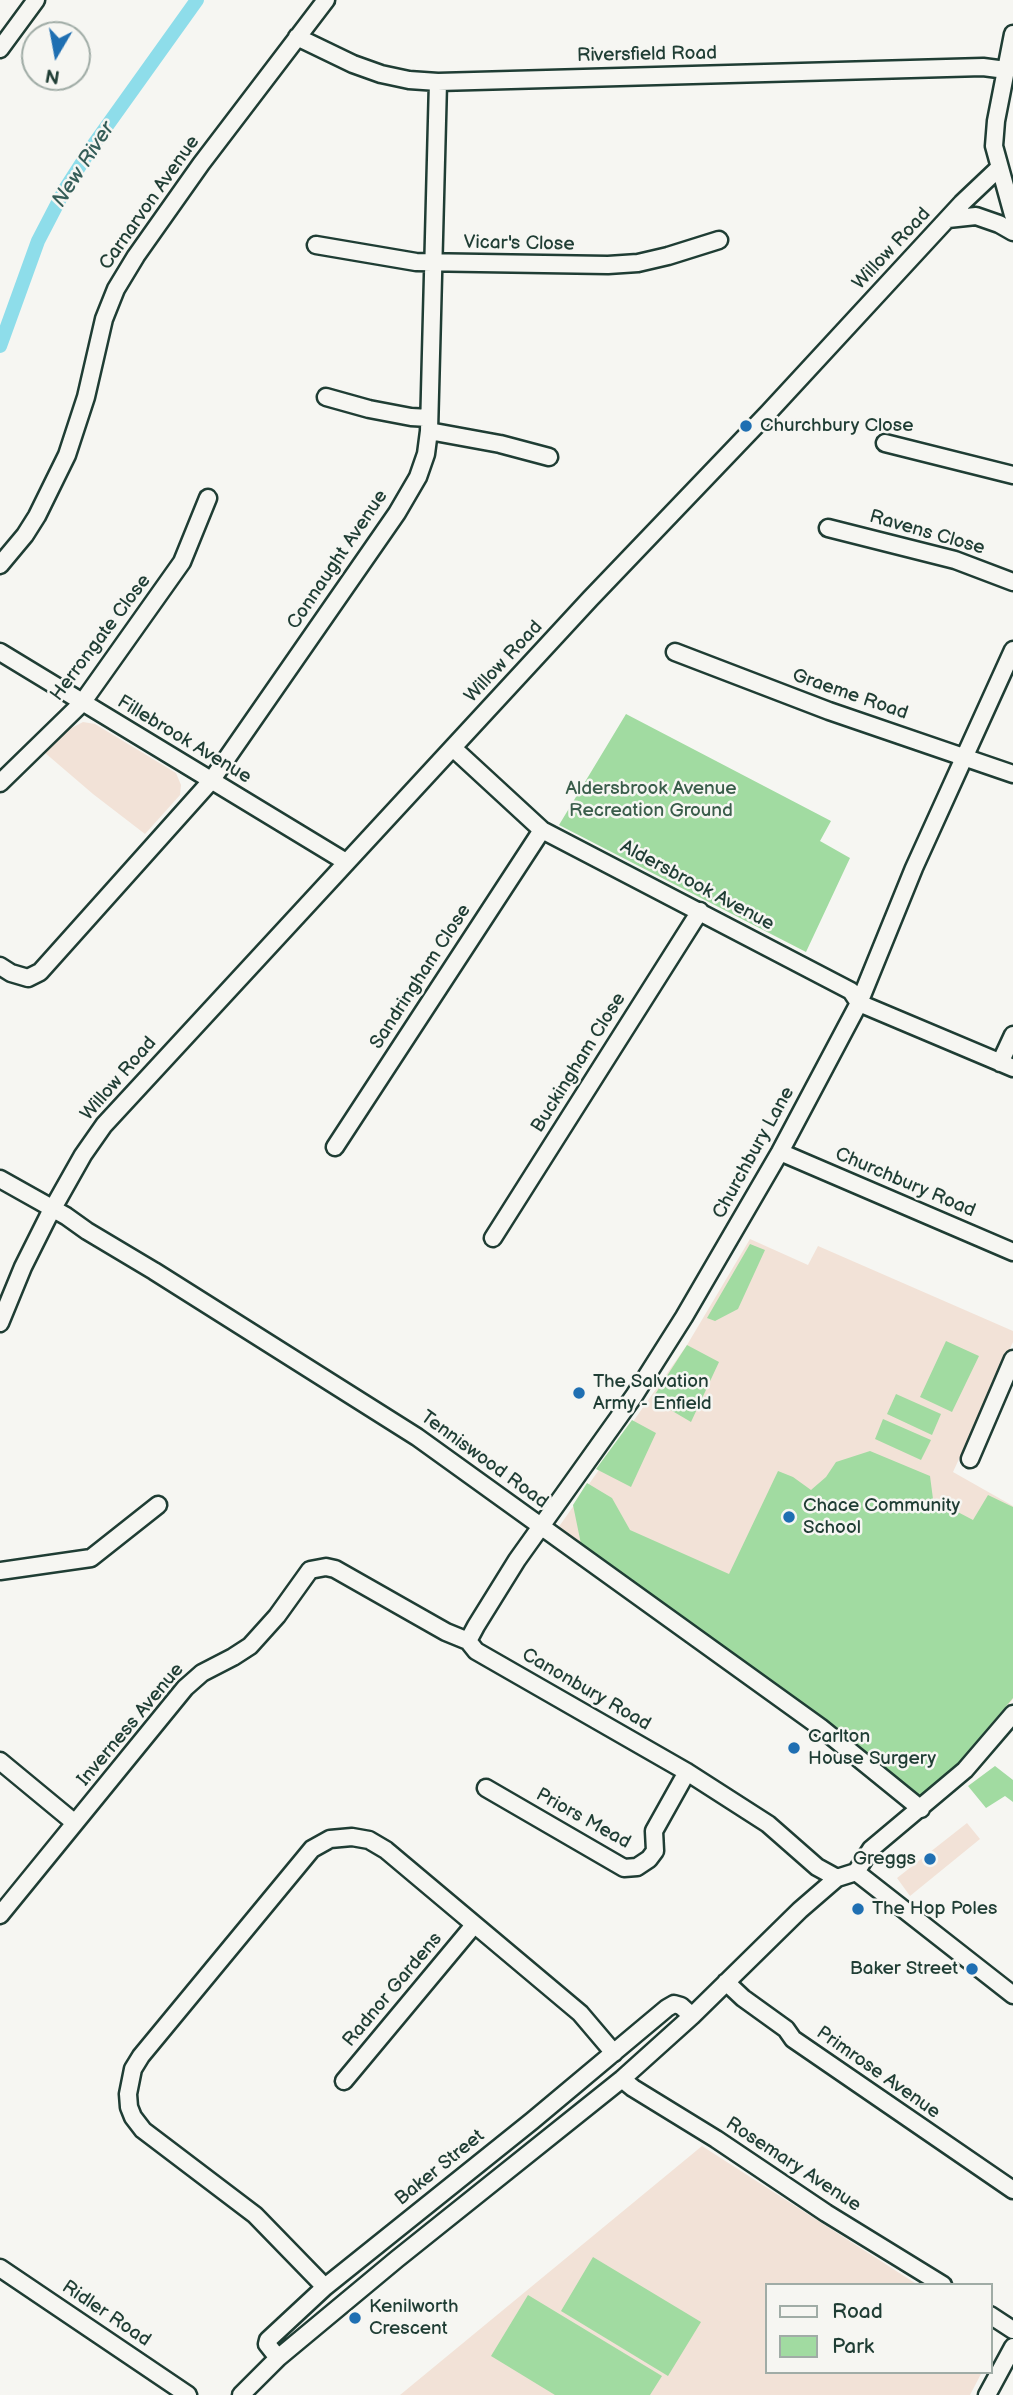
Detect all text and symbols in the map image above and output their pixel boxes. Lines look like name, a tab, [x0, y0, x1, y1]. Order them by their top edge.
north arrow	[21, 21, 91, 91]
street label: Riversfield Road	[577, 42, 717, 68]
text: N	[44, 63, 62, 88]
water label: New River	[47, 118, 121, 212]
street label: Carnarvon Avenue	[95, 131, 205, 275]
street label: Willow Road	[848, 203, 936, 295]
street label: Vicar's Close	[463, 232, 575, 256]
place label: Churchbury Close	[760, 415, 913, 437]
marker: Churchbury Close	[738, 418, 754, 434]
street label: Connaught Avenue	[283, 486, 393, 634]
street label: Ravens Close	[867, 506, 987, 560]
street label: Herrongate Close	[46, 570, 156, 706]
street label: Willow Road	[460, 616, 548, 708]
street label: Graeme Road	[789, 665, 911, 725]
street label: Fillebrook Avenue	[113, 691, 255, 789]
park label: Aldersbrook Avenue Recreation Ground	[565, 778, 737, 822]
street label: Aldersbrook Avenue	[616, 836, 778, 936]
street label: Sandringham Close	[366, 900, 476, 1054]
street label: Buckingham Close	[527, 989, 631, 1137]
street label: Willow Road	[76, 1032, 162, 1126]
street label: Churchbury Lane	[708, 1083, 800, 1223]
street label: Churchbury Road	[831, 1143, 979, 1223]
place label: The Salvation Army - Enfield	[593, 1371, 712, 1415]
marker: The Salvation Army - Enfield	[571, 1385, 587, 1401]
street label: Tenniswood Road	[416, 1406, 552, 1514]
place label: Chace Community School	[803, 1495, 960, 1539]
marker: Chace Community School	[781, 1509, 797, 1525]
street label: Canonbury Road	[517, 1644, 655, 1736]
street label: Inverness Avenue	[73, 1659, 189, 1791]
place label: Carlton House Surgery	[808, 1726, 936, 1770]
marker: Carlton House Surgery	[786, 1740, 802, 1756]
street label: Priors Mead	[532, 1784, 634, 1854]
place label: Greggs	[853, 1848, 916, 1870]
marker: Greggs	[922, 1851, 938, 1867]
place label: The Hop Poles	[872, 1898, 997, 1920]
marker: The Hop Poles	[850, 1901, 866, 1917]
street label: Radnor Gardens	[338, 1928, 448, 2052]
place label: Baker Street	[850, 1958, 958, 1980]
marker: Baker Street	[964, 1961, 980, 1977]
street label: Primrose Avenue	[812, 2022, 944, 2124]
street label: Rosemary Avenue	[721, 2113, 865, 2217]
street label: Baker Street	[391, 2125, 489, 2211]
street label: Ridler Road	[57, 2276, 155, 2352]
legend	[764, 2283, 992, 2374]
place label: Kenilworth Crescent	[369, 2296, 459, 2340]
text: Road	[832, 2299, 883, 2324]
marker: Kenilworth Crescent	[347, 2310, 363, 2326]
text: Park	[832, 2334, 874, 2359]

